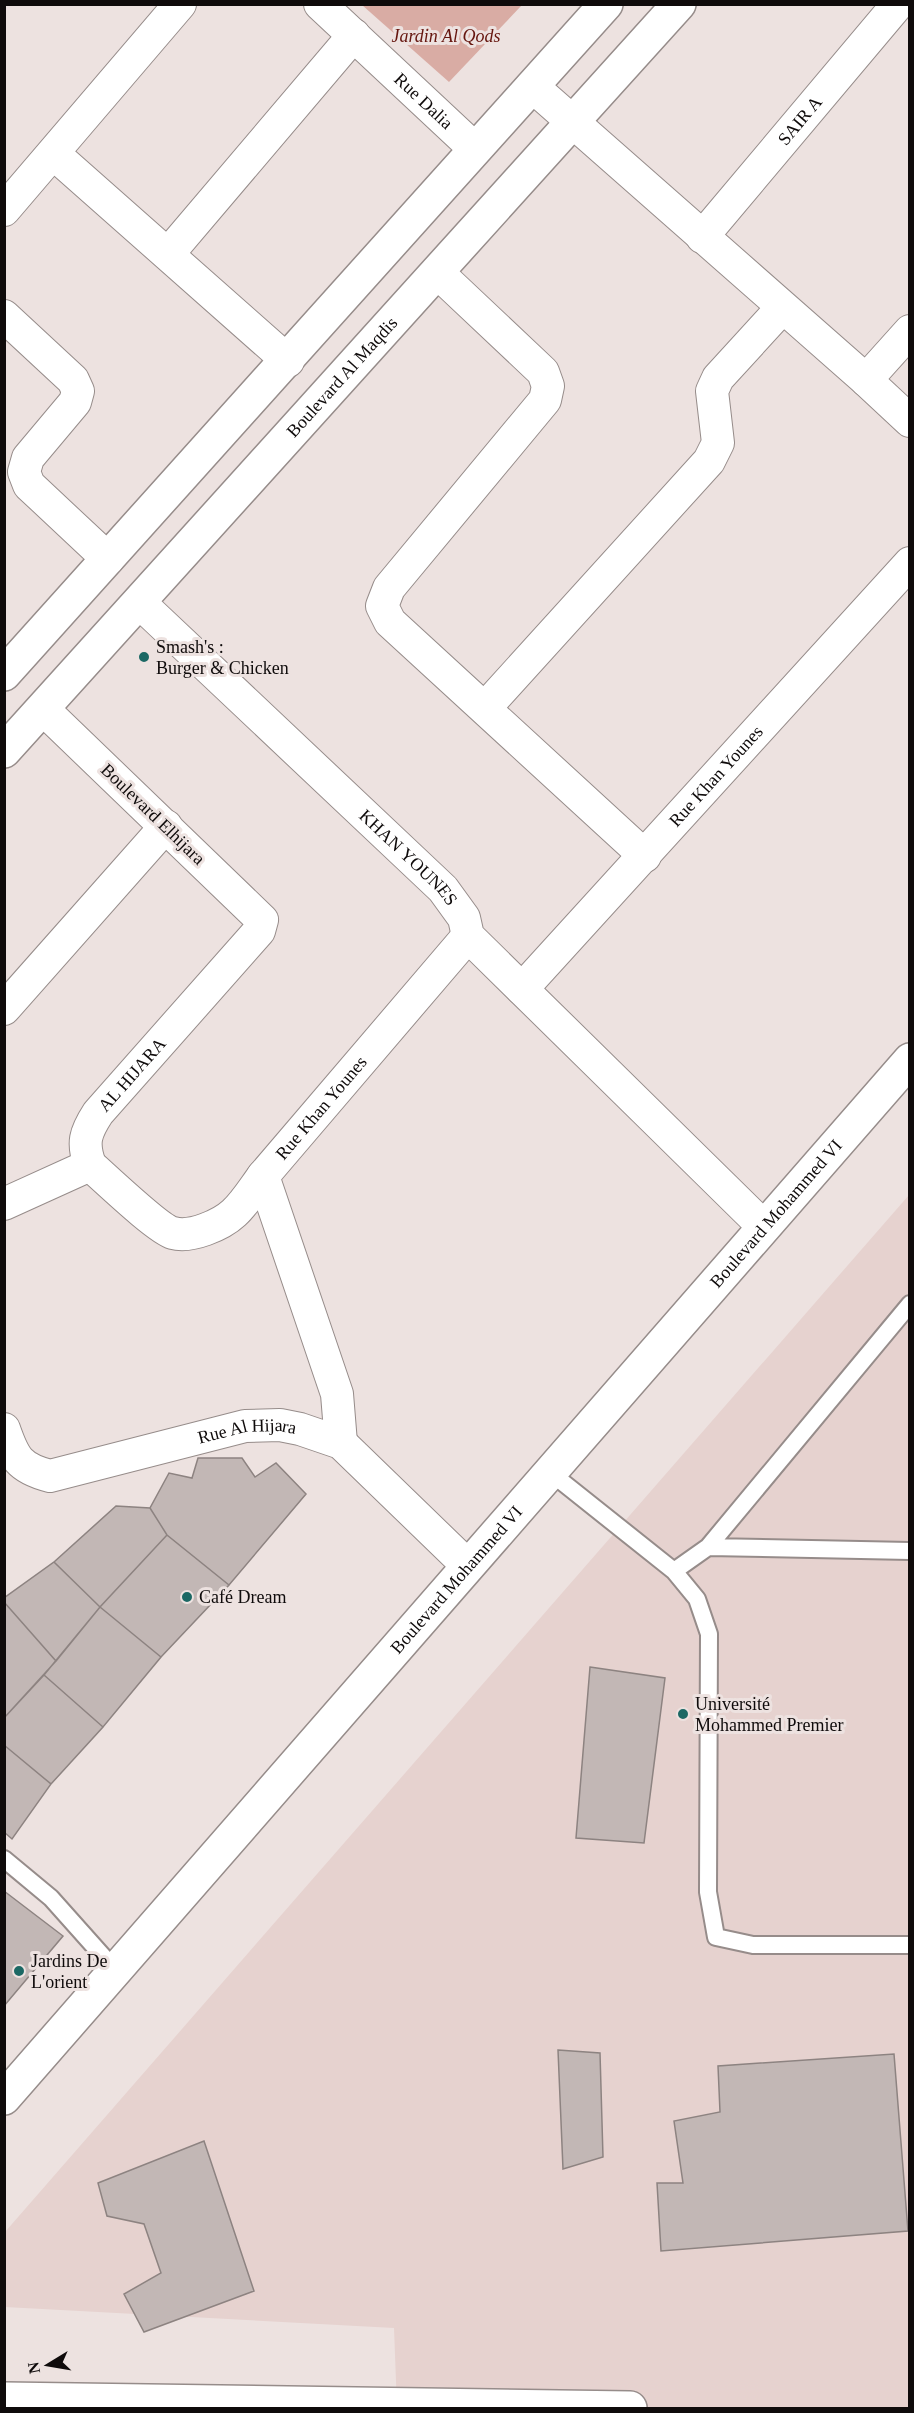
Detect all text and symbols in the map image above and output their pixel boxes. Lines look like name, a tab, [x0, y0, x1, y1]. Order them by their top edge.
park label: Jardin Al Qods	[391, 26, 501, 46]
street label: Rue Dalia	[390, 69, 457, 133]
street label: SAIR A	[774, 92, 826, 149]
street label: Boulevard Al Maqdis	[282, 313, 401, 441]
place label: Smash's : Burger & Chicken	[156, 637, 289, 678]
marker: Smash's : Burger & Chicken	[137, 650, 151, 664]
street label: Rue Khan Younes	[665, 721, 767, 831]
street label: Boulevard Elhijara	[97, 759, 209, 869]
street label: KHAN YOUNES	[355, 805, 462, 909]
street label: AL HIJARA	[94, 1034, 170, 1116]
street label: Rue Khan Younes	[272, 1052, 371, 1164]
street label: Boulevard Mohammed VI	[706, 1135, 846, 1292]
street label: Rue Al Hijara	[196, 1415, 298, 1448]
street label: Boulevard Mohammed VI	[386, 1502, 526, 1658]
place label: Café Dream	[199, 1587, 286, 1607]
marker: Café Dream	[180, 1590, 194, 1604]
place label: Université Mohammed Premier	[695, 1694, 843, 1735]
marker: Université Mohammed Premier	[676, 1707, 690, 1721]
place label: Jardins De L'orient	[31, 1951, 107, 1992]
marker: Jardins De L'orient	[12, 1964, 26, 1978]
north arrow	[18, 2335, 78, 2395]
text: N	[24, 2360, 43, 2375]

